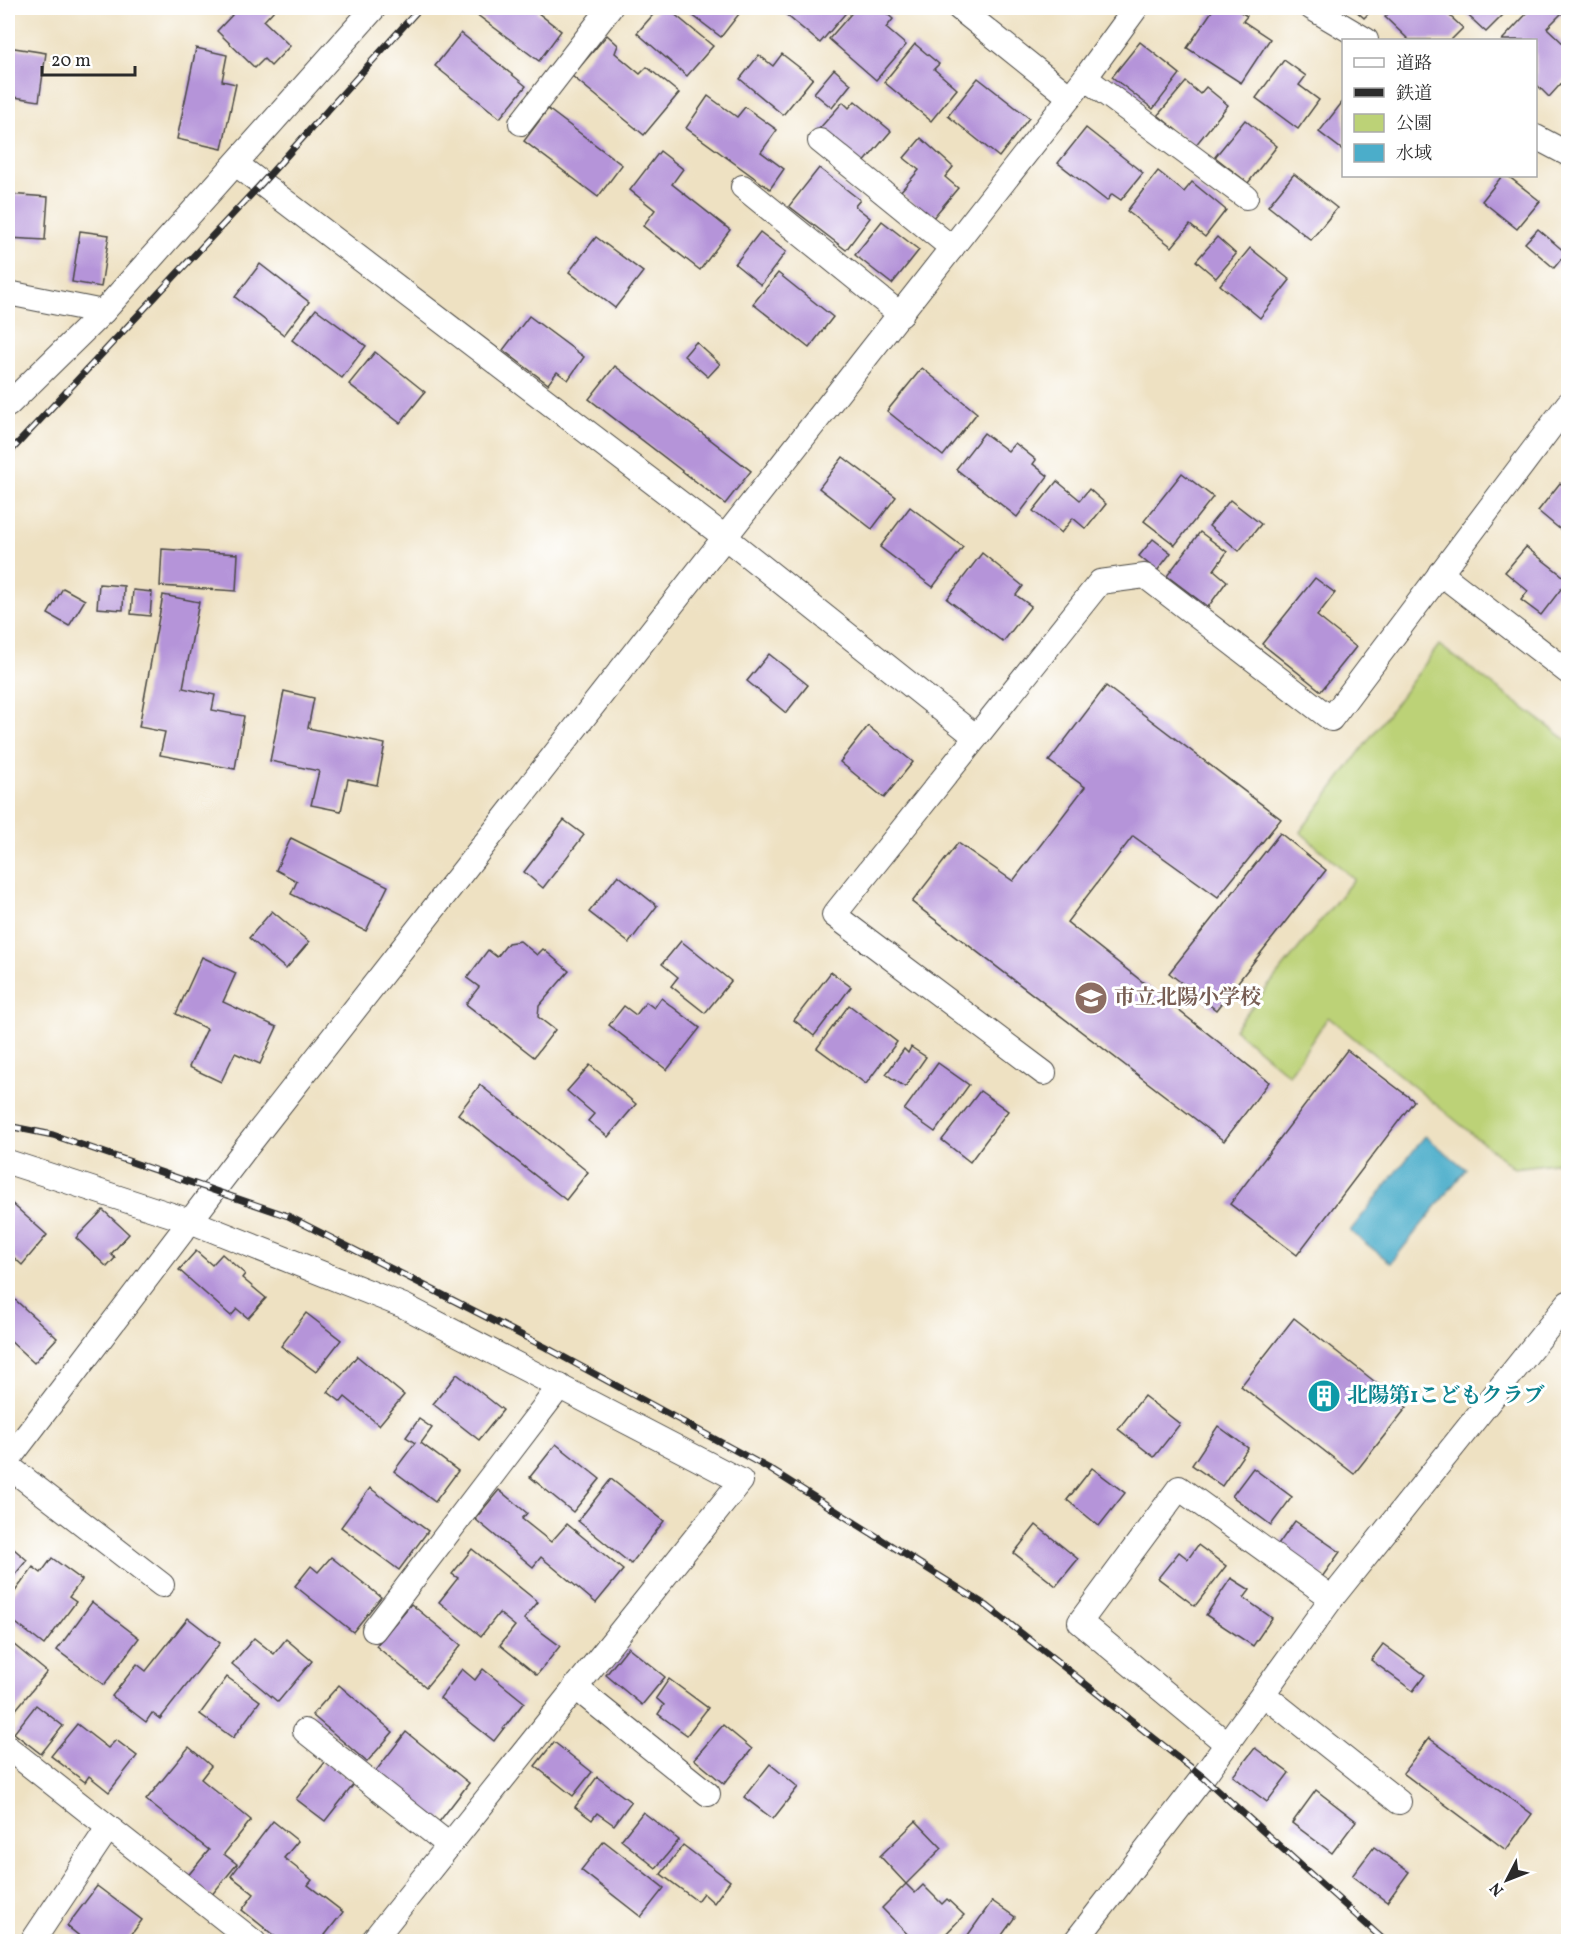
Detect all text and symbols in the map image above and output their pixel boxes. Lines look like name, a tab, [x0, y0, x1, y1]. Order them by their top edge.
scale bar	[42, 39, 135, 77]
legend	[1342, 39, 1537, 177]
text: 20 m	[51, 49, 91, 74]
text: 道路	[1396, 52, 1432, 77]
text: 鉄道	[1396, 82, 1432, 107]
text: 公園	[1396, 112, 1432, 137]
text: 水域	[1396, 142, 1432, 167]
school or university icon: 市立北陽小学校	[1073, 980, 1109, 1016]
place label: 市立北陽小学校	[1114, 984, 1261, 1013]
building icon: 北陽第1こどもクラブ	[1306, 1378, 1342, 1414]
place label: 北陽第1こどもクラブ	[1347, 1382, 1544, 1411]
north arrow	[1477, 1850, 1537, 1910]
text: N	[1485, 1877, 1509, 1900]

